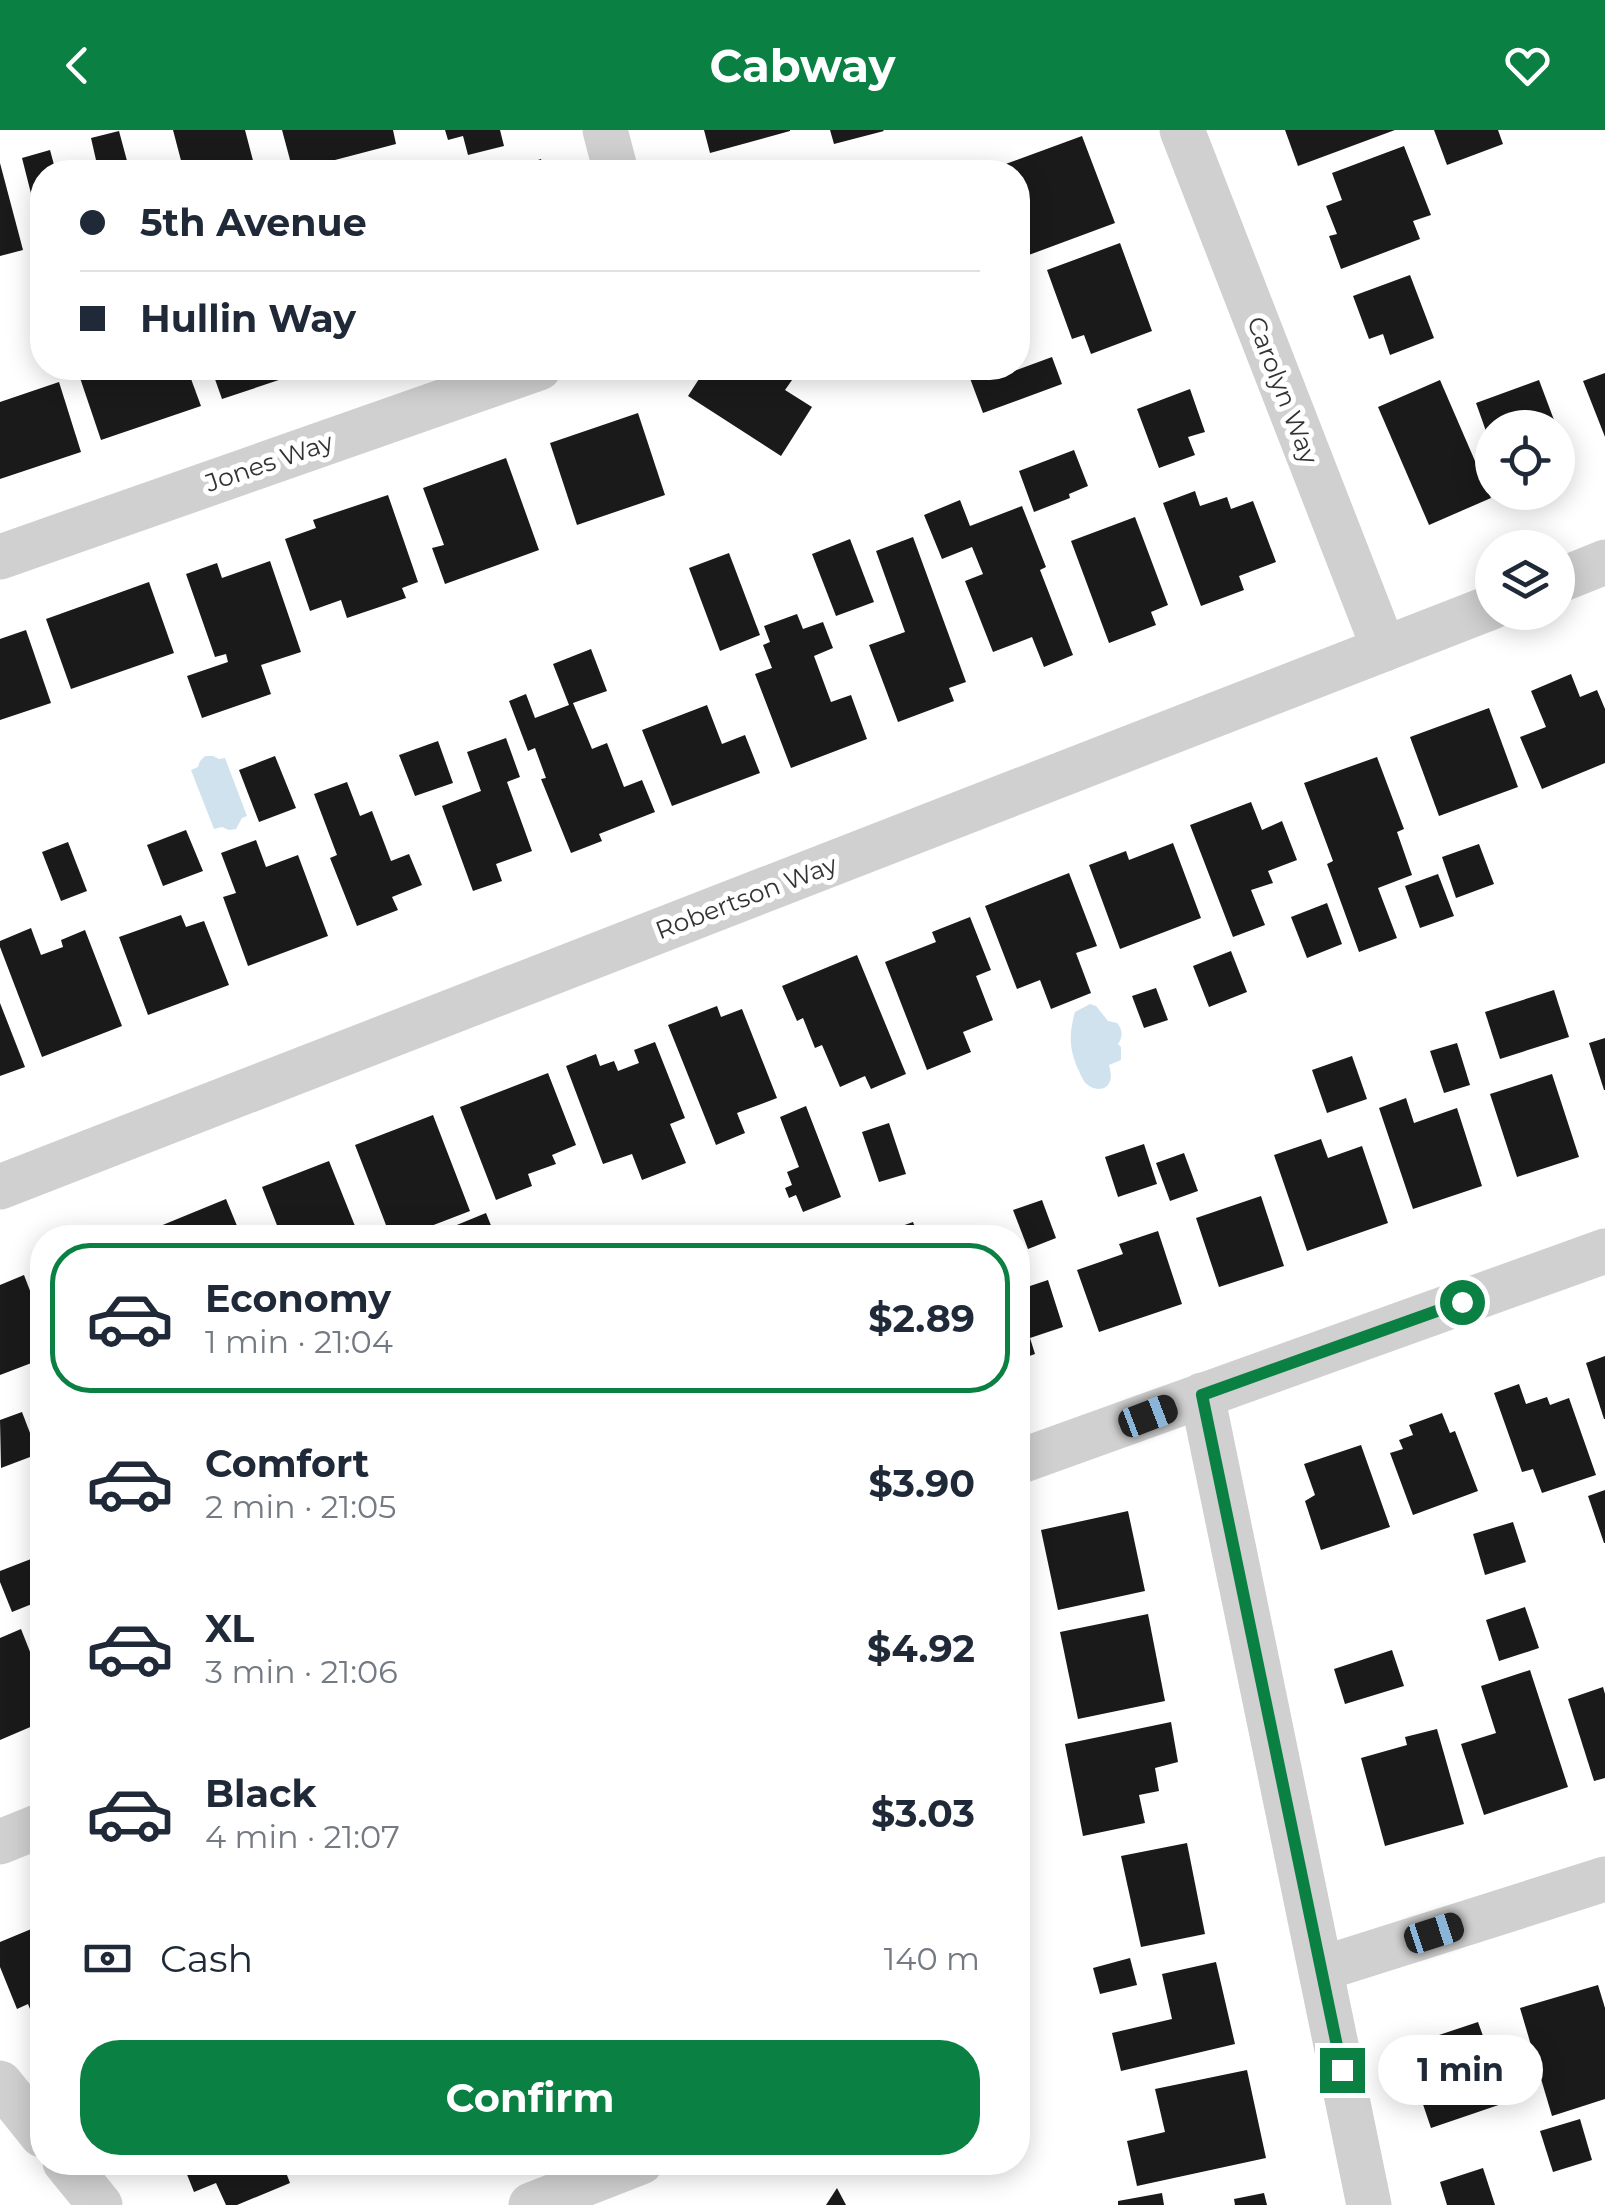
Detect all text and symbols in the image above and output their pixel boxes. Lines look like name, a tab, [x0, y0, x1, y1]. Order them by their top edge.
icon: back	[50, 38, 105, 93]
text: Cabway	[709, 38, 896, 93]
icon: heart	[1500, 38, 1555, 93]
text: 5th Avenue	[140, 199, 367, 246]
text: Hullin Way	[140, 295, 356, 342]
street label: Carolyn Way	[1241, 312, 1325, 468]
map controls	[1475, 410, 1575, 630]
button: locate	[1475, 410, 1575, 510]
street label: Jones Way	[200, 426, 337, 498]
button: layers	[1475, 530, 1575, 630]
street label: Robertson Way	[651, 848, 841, 945]
icon: car	[85, 1273, 175, 1363]
text: Economy	[205, 1275, 391, 1322]
route start	[1440, 1280, 1485, 1325]
text: $2.89	[868, 1295, 975, 1342]
text: 1 min · 21:04	[205, 1322, 393, 1361]
car	[1115, 1391, 1181, 1441]
icon: car	[85, 1438, 175, 1528]
text: Comfort	[205, 1440, 369, 1487]
text: $3.90	[868, 1460, 975, 1507]
text: 2 min · 21:05	[205, 1487, 396, 1526]
icon: car	[85, 1603, 175, 1693]
text: XL	[205, 1605, 254, 1652]
text: $4.92	[867, 1625, 975, 1672]
text: 3 min · 21:06	[205, 1652, 398, 1691]
icon: car	[85, 1768, 175, 1858]
text: Black	[205, 1770, 316, 1817]
text: $3.03	[871, 1790, 975, 1837]
text: 4 min · 21:07	[205, 1817, 400, 1856]
car	[1401, 1909, 1467, 1957]
icon: cash	[80, 1931, 135, 1986]
text: Cash	[160, 1935, 253, 1982]
text: 140 m	[884, 1939, 980, 1978]
callout: 1 min	[1377, 2035, 1542, 2105]
button: Confirm	[80, 2040, 980, 2155]
route end	[1320, 2048, 1365, 2093]
text: 1 min	[1417, 2050, 1504, 2089]

